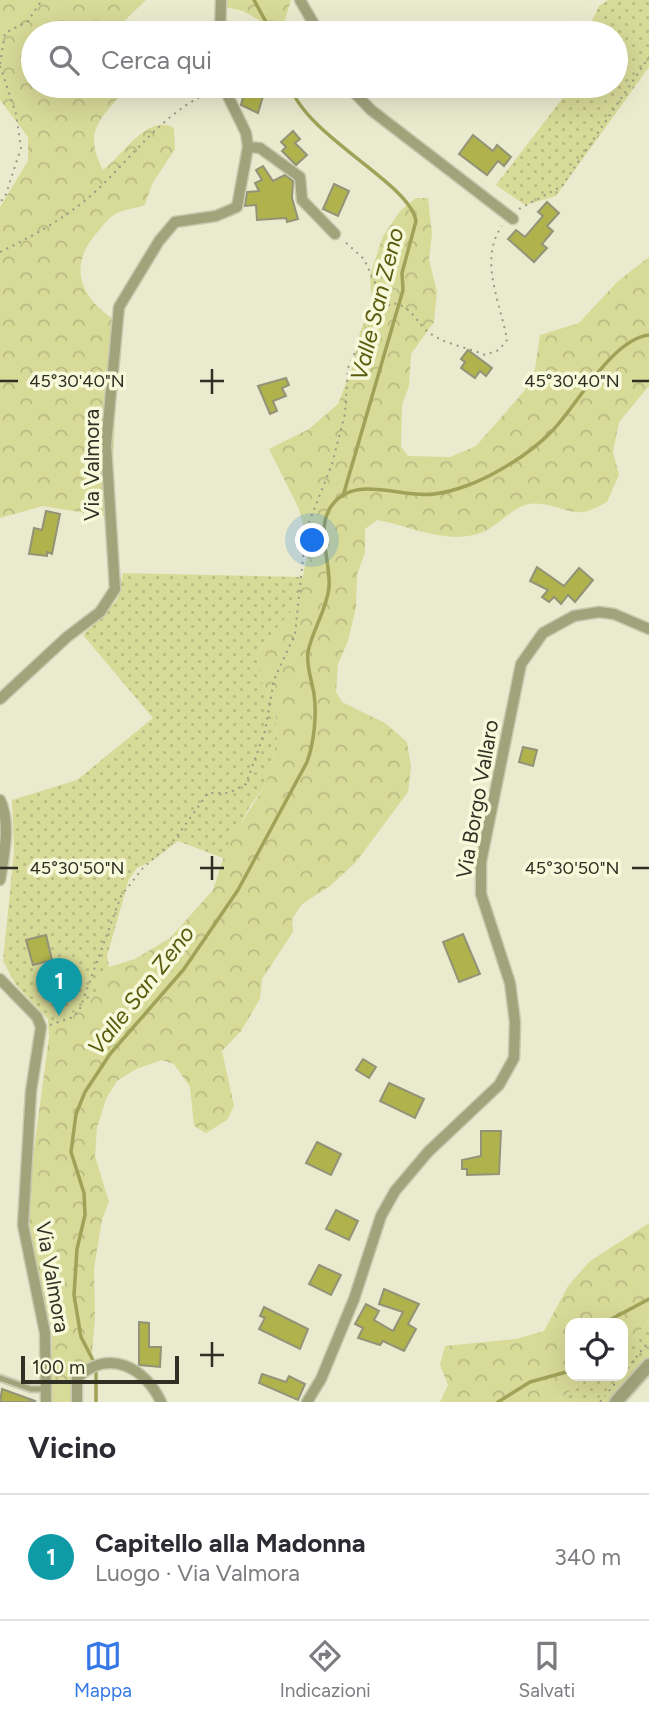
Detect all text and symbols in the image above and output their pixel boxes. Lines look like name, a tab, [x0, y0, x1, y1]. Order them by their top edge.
search box	[21, 21, 628, 98]
icon: search	[45, 41, 83, 79]
text: Cerca qui	[101, 44, 212, 76]
water label: Valle San Zeno	[344, 225, 410, 383]
text: 45°30'40"N	[29, 370, 125, 392]
text: 45°30'40"N	[524, 370, 620, 392]
street label: Via Valmora	[79, 409, 104, 521]
your location	[295, 523, 329, 557]
street label: Via Borgo Vallaro	[451, 718, 503, 880]
text: 45°30'50"N	[30, 857, 124, 879]
text: 45°30'50"N	[525, 857, 619, 879]
water label: Valle San Zeno	[82, 920, 200, 1060]
pin: 1	[36, 958, 82, 1016]
street label: Via Valmora	[31, 1220, 75, 1334]
map controls	[565, 1318, 628, 1381]
button: locate	[565, 1318, 628, 1381]
scale bar	[21, 1353, 178, 1385]
text: 100 m	[32, 1356, 85, 1379]
text: Vicino	[28, 1429, 116, 1466]
text: Capitello alla Madonna	[95, 1527, 366, 1559]
text: 1	[46, 1543, 56, 1571]
text: 340 m	[554, 1543, 621, 1571]
text: Luogo · Via Valmora	[95, 1559, 300, 1587]
tab: Mappa	[74, 1637, 132, 1702]
tab: Indicazioni	[280, 1637, 371, 1702]
tab: Salvati	[519, 1637, 575, 1702]

